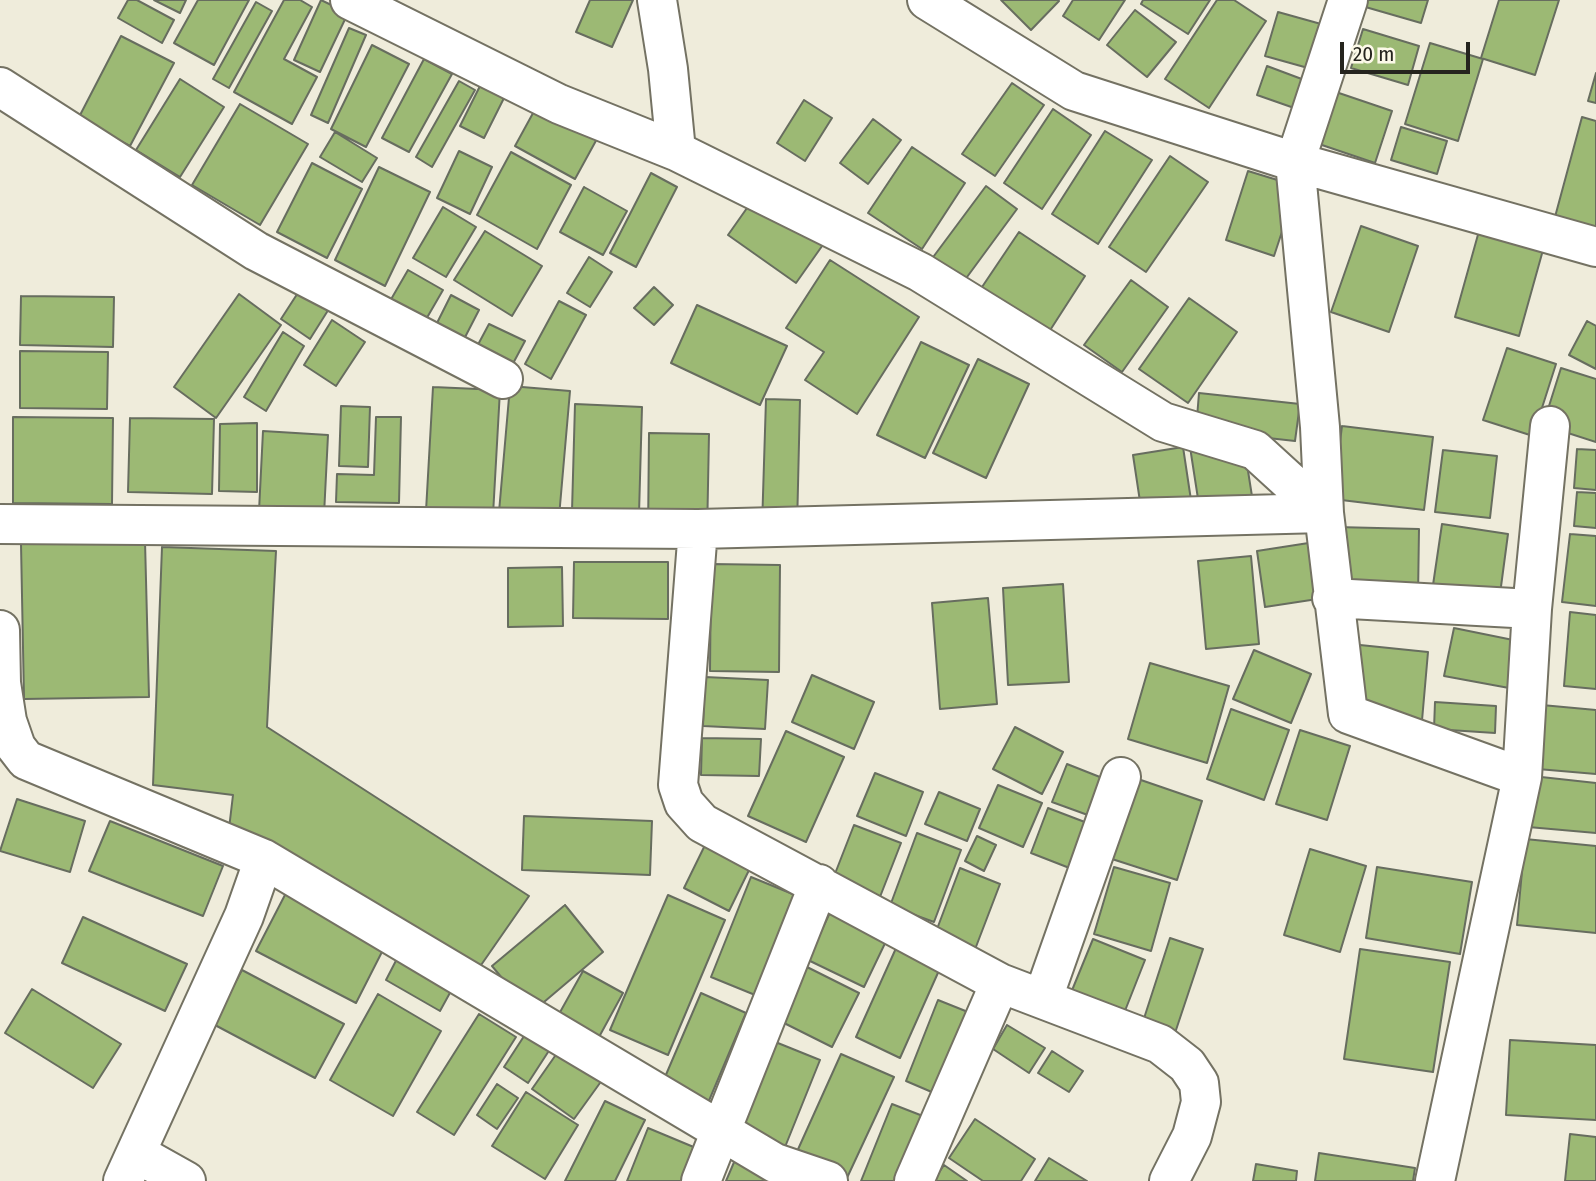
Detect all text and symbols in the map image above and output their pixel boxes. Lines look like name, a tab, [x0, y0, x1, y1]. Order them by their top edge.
scale bar	[1344, 28, 1474, 72]
text: 20 m	[1353, 41, 1394, 67]

